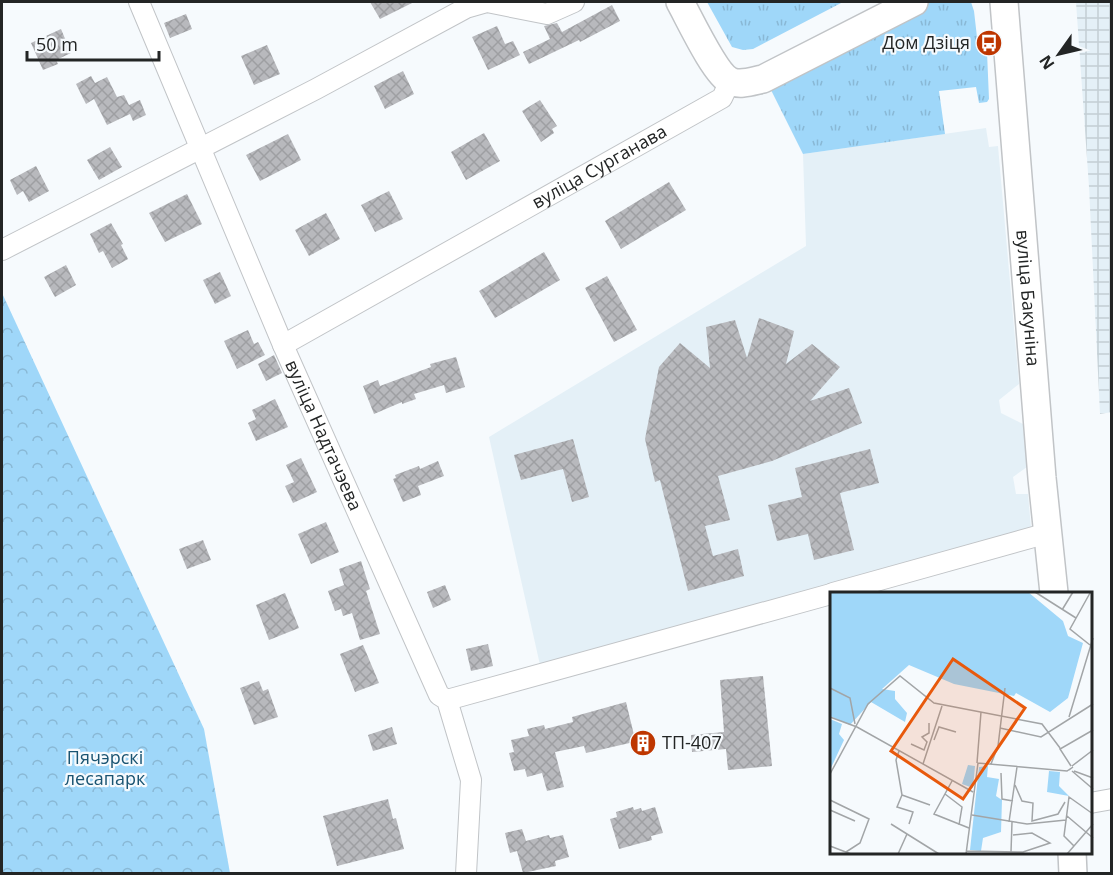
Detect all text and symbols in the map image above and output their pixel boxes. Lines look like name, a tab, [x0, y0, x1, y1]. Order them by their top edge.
scale bar	[27, 24, 159, 62]
north arrow	[1029, 24, 1089, 84]
bus stop icon: Дом Дзіця	[974, 28, 1004, 58]
place label: Дом Дзіця	[882, 30, 970, 54]
text: 50 m	[36, 32, 78, 56]
text: N	[1034, 51, 1059, 74]
street label: вуліца Сурганава	[527, 119, 671, 214]
street label: вуліца Бакуніна	[1011, 229, 1046, 367]
street label: вуліца Надтачэева	[280, 356, 368, 514]
inset map	[830, 592, 1092, 854]
building icon: ТП-407	[628, 728, 658, 758]
place label: ТП-407	[662, 730, 722, 754]
park label: Пячэрскі лесапарк	[65, 745, 146, 790]

